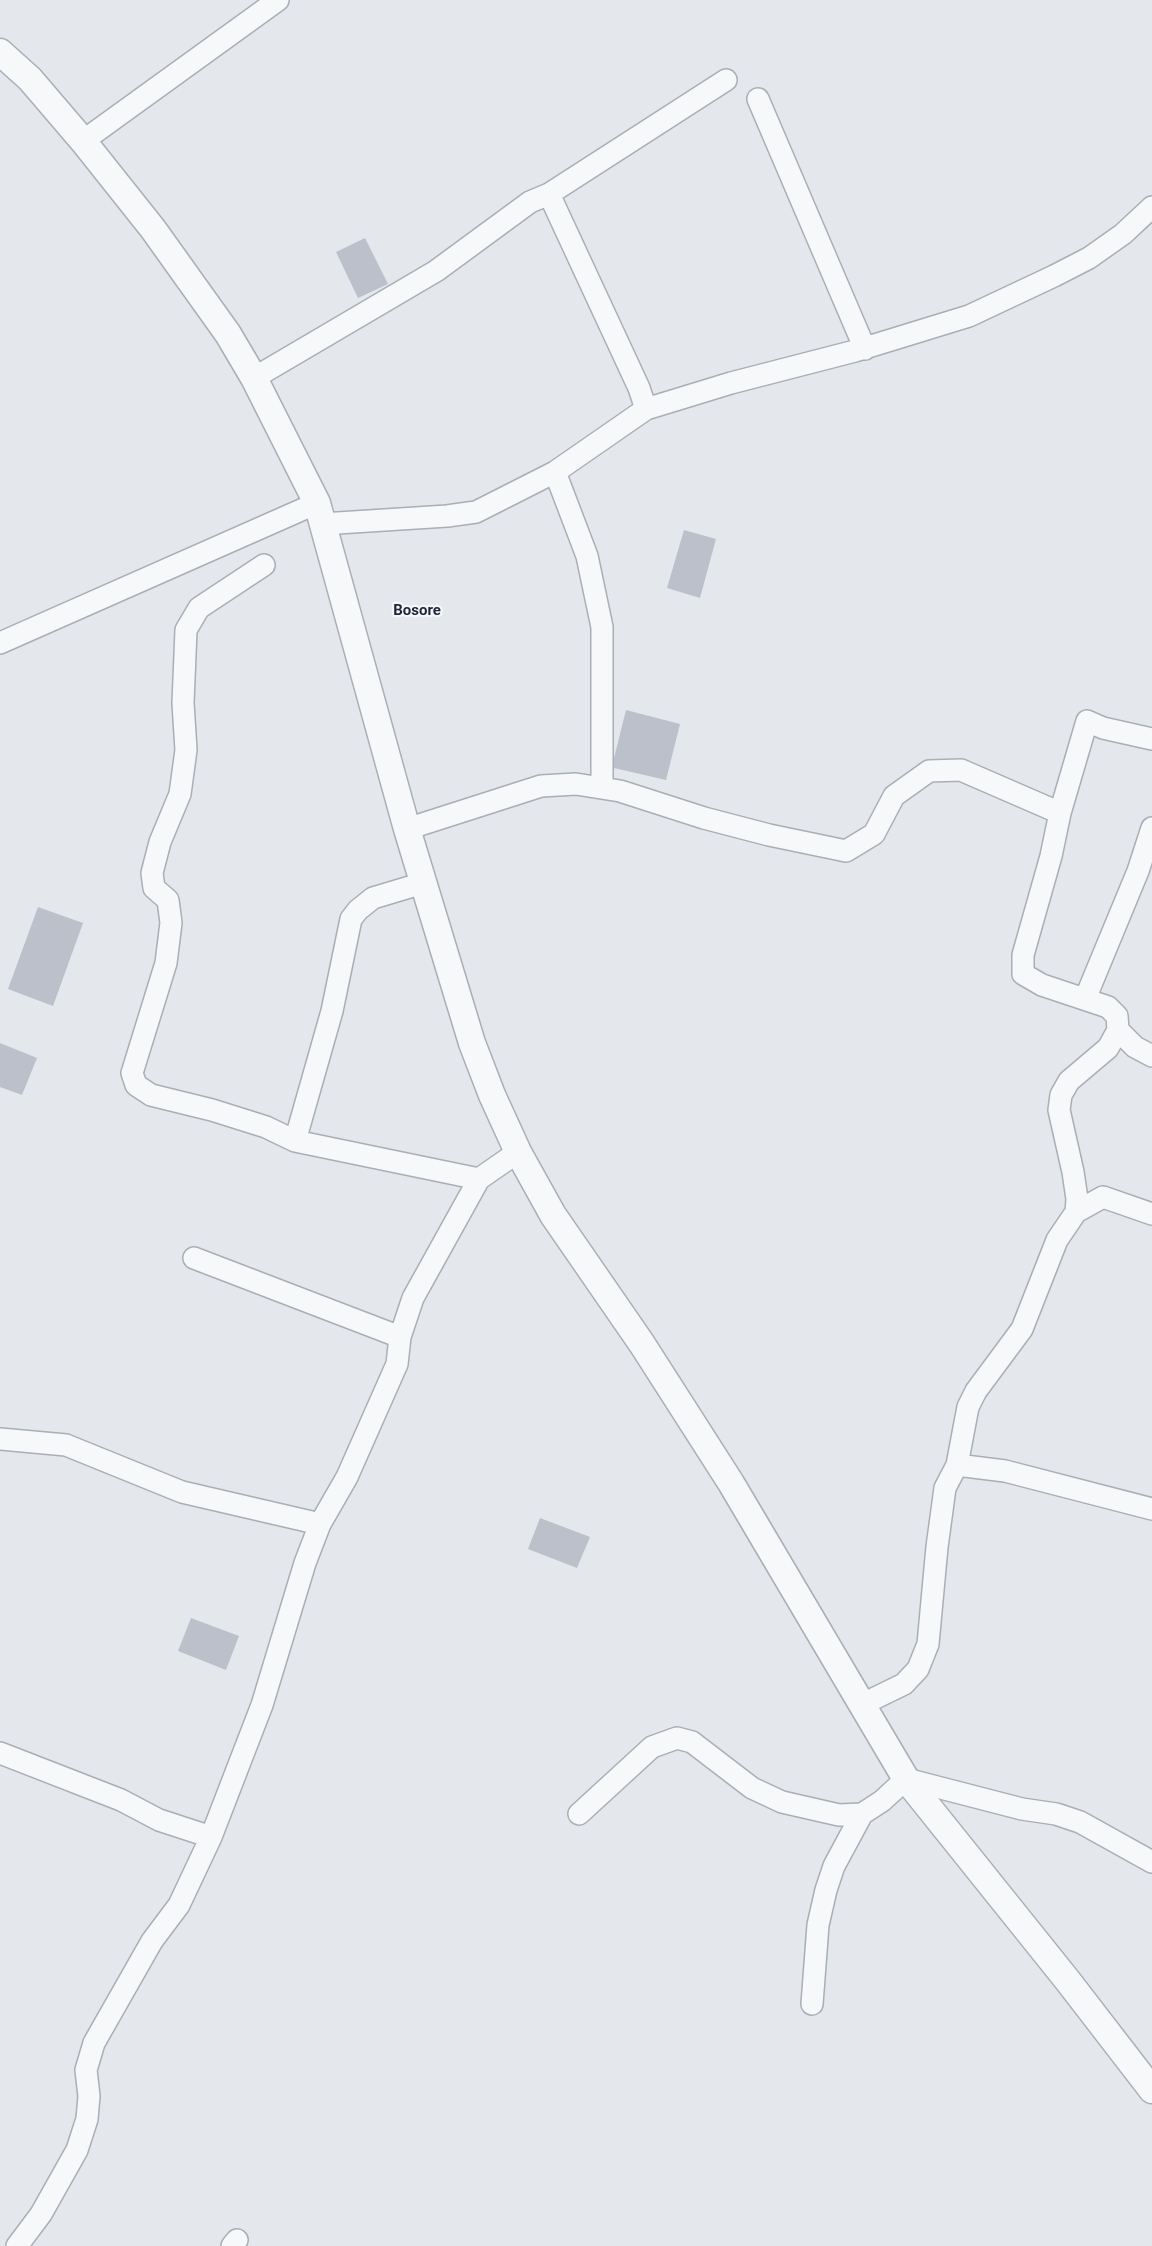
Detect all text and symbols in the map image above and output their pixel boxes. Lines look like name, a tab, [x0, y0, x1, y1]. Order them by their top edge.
district label: Bosore	[393, 602, 441, 620]

